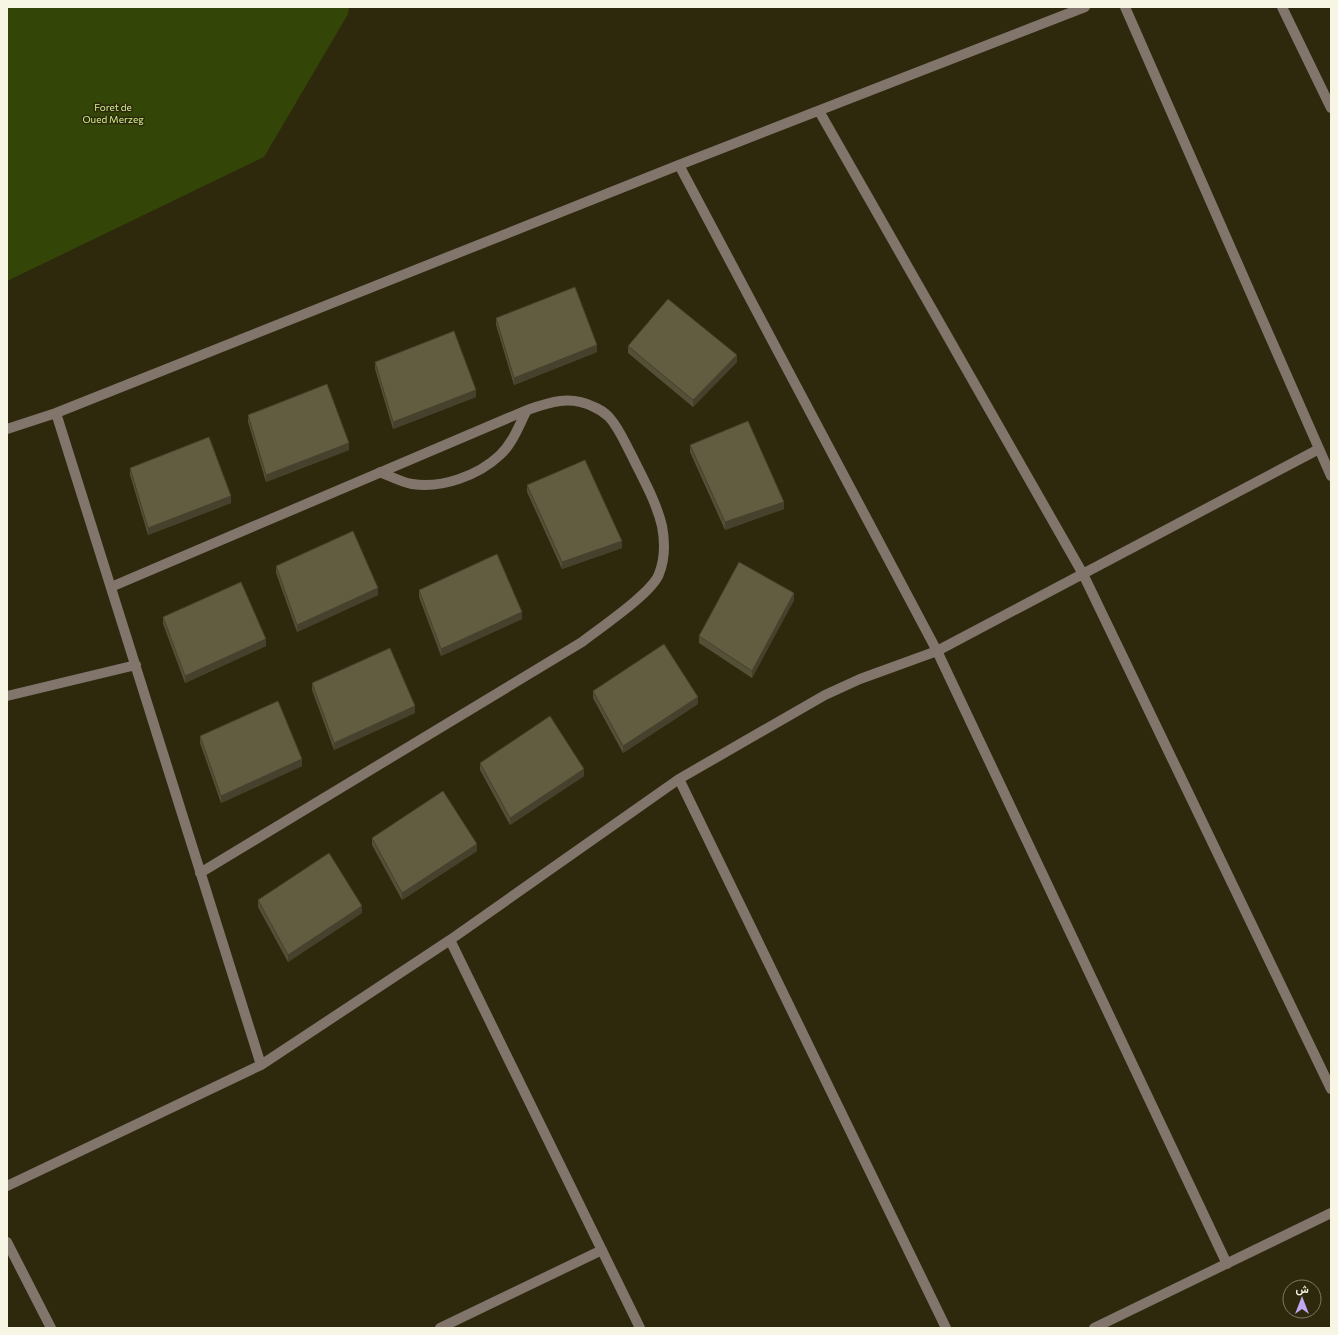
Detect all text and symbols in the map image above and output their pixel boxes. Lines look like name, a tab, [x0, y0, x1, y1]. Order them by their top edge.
park label: Foret de Oued Merzeg	[82, 101, 144, 125]
north arrow	[1282, 1279, 1322, 1319]
text: ش	[1295, 1282, 1309, 1296]

